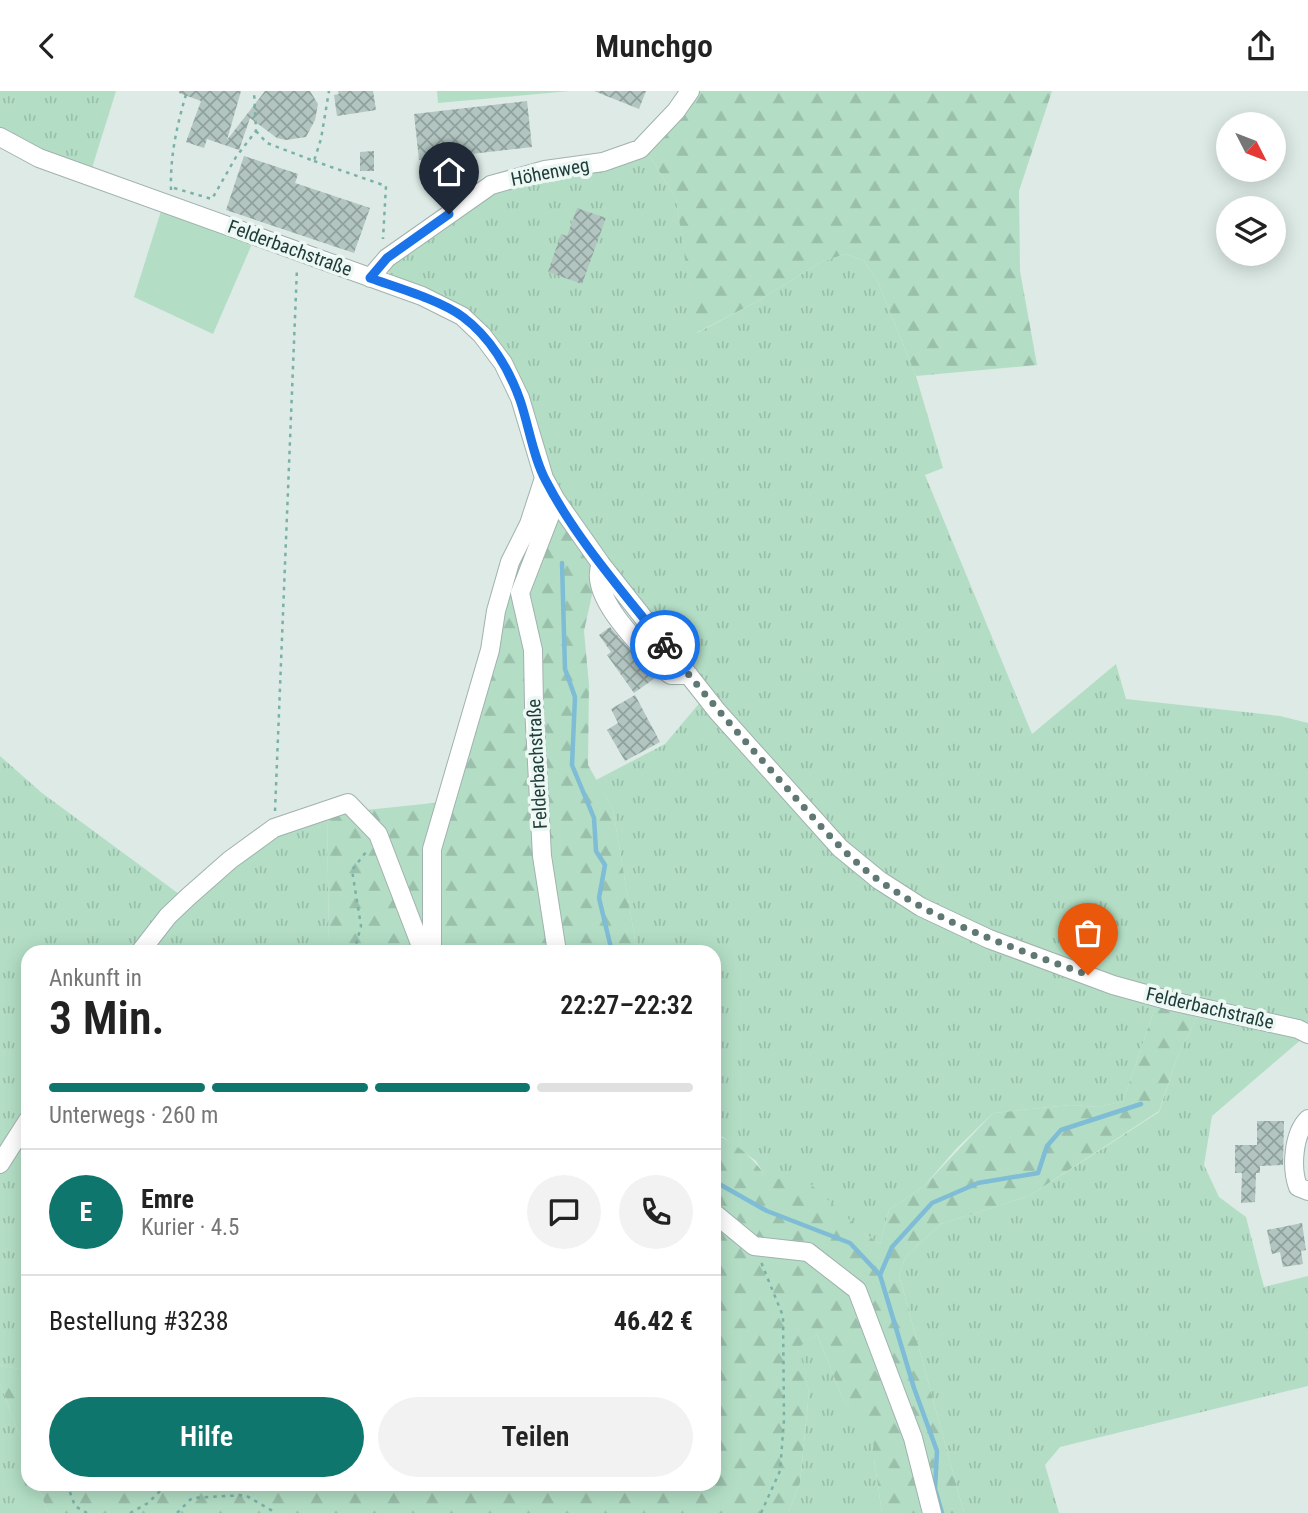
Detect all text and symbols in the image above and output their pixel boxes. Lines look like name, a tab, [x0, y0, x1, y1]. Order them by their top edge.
icon: back	[28, 27, 66, 65]
text: Munchgo	[595, 27, 713, 65]
icon: share	[1242, 27, 1280, 65]
north arrow	[1216, 112, 1286, 182]
map controls	[1216, 112, 1286, 266]
pin	[419, 142, 479, 214]
icon: home	[430, 153, 468, 191]
street label: Höhenweg	[509, 153, 591, 191]
button: layers	[1216, 196, 1286, 266]
street label: Felderbachstraße	[225, 215, 355, 281]
courier	[630, 610, 700, 680]
icon: bike	[646, 626, 684, 664]
street label: Felderbachstraße	[522, 698, 552, 830]
pin	[1058, 903, 1118, 975]
icon: bag	[1069, 914, 1107, 952]
text: Ankunft in	[49, 965, 142, 992]
street label: Felderbachstraße	[1144, 982, 1276, 1034]
text: 22:27–22:32	[560, 990, 693, 1020]
text: 3 Min.	[49, 991, 165, 1045]
text: Unterwegs · 260 m	[49, 1102, 218, 1129]
button: chat	[527, 1175, 601, 1249]
button: phone	[619, 1175, 693, 1249]
text: Emre	[141, 1184, 194, 1214]
text: E	[80, 1197, 92, 1227]
text: Kurier · 4.5	[141, 1214, 239, 1241]
text: Bestellung #3238	[49, 1306, 229, 1336]
text: 46.42 €	[614, 1306, 693, 1336]
button: Hilfe	[49, 1397, 364, 1477]
button: Teilen	[378, 1397, 693, 1477]

